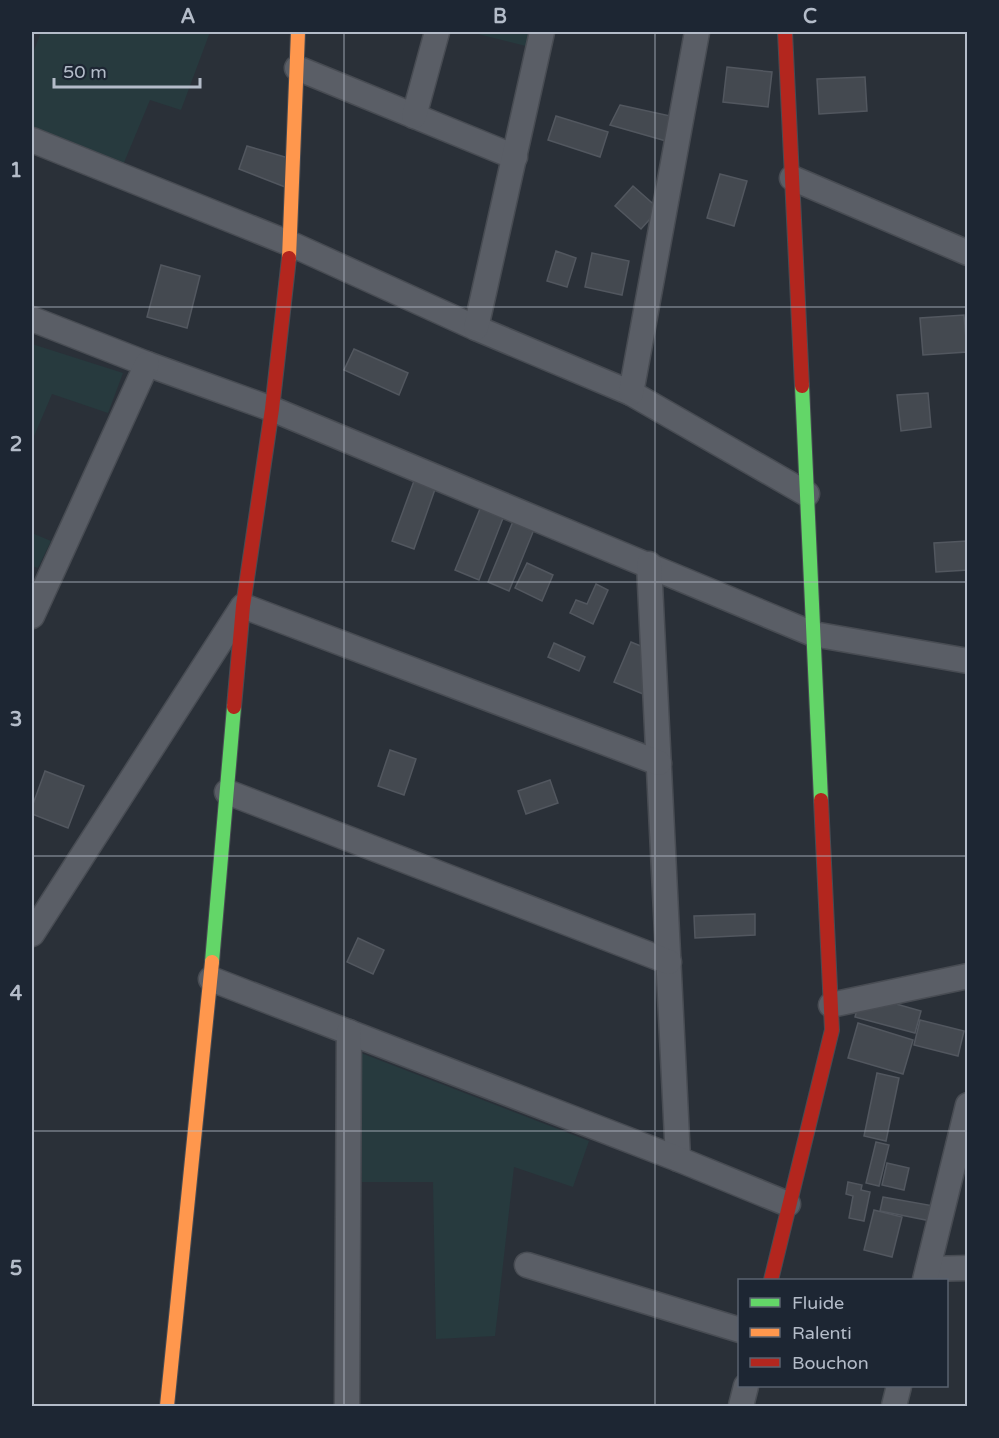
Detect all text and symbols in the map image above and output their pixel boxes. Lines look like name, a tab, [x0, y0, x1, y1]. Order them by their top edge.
text: A	[181, 5, 196, 29]
text: B	[493, 5, 507, 29]
text: C	[803, 5, 817, 29]
scale bar	[54, 51, 200, 89]
text: 50 m	[63, 61, 107, 83]
text: 1	[10, 159, 22, 183]
text: 2	[10, 433, 22, 457]
text: 3	[10, 708, 22, 732]
text: 4	[10, 982, 23, 1006]
text: 5	[10, 1257, 22, 1281]
legend	[738, 1279, 948, 1387]
text: Fluide	[792, 1292, 844, 1314]
text: Ralenti	[792, 1322, 852, 1344]
text: Bouchon	[792, 1352, 869, 1374]

